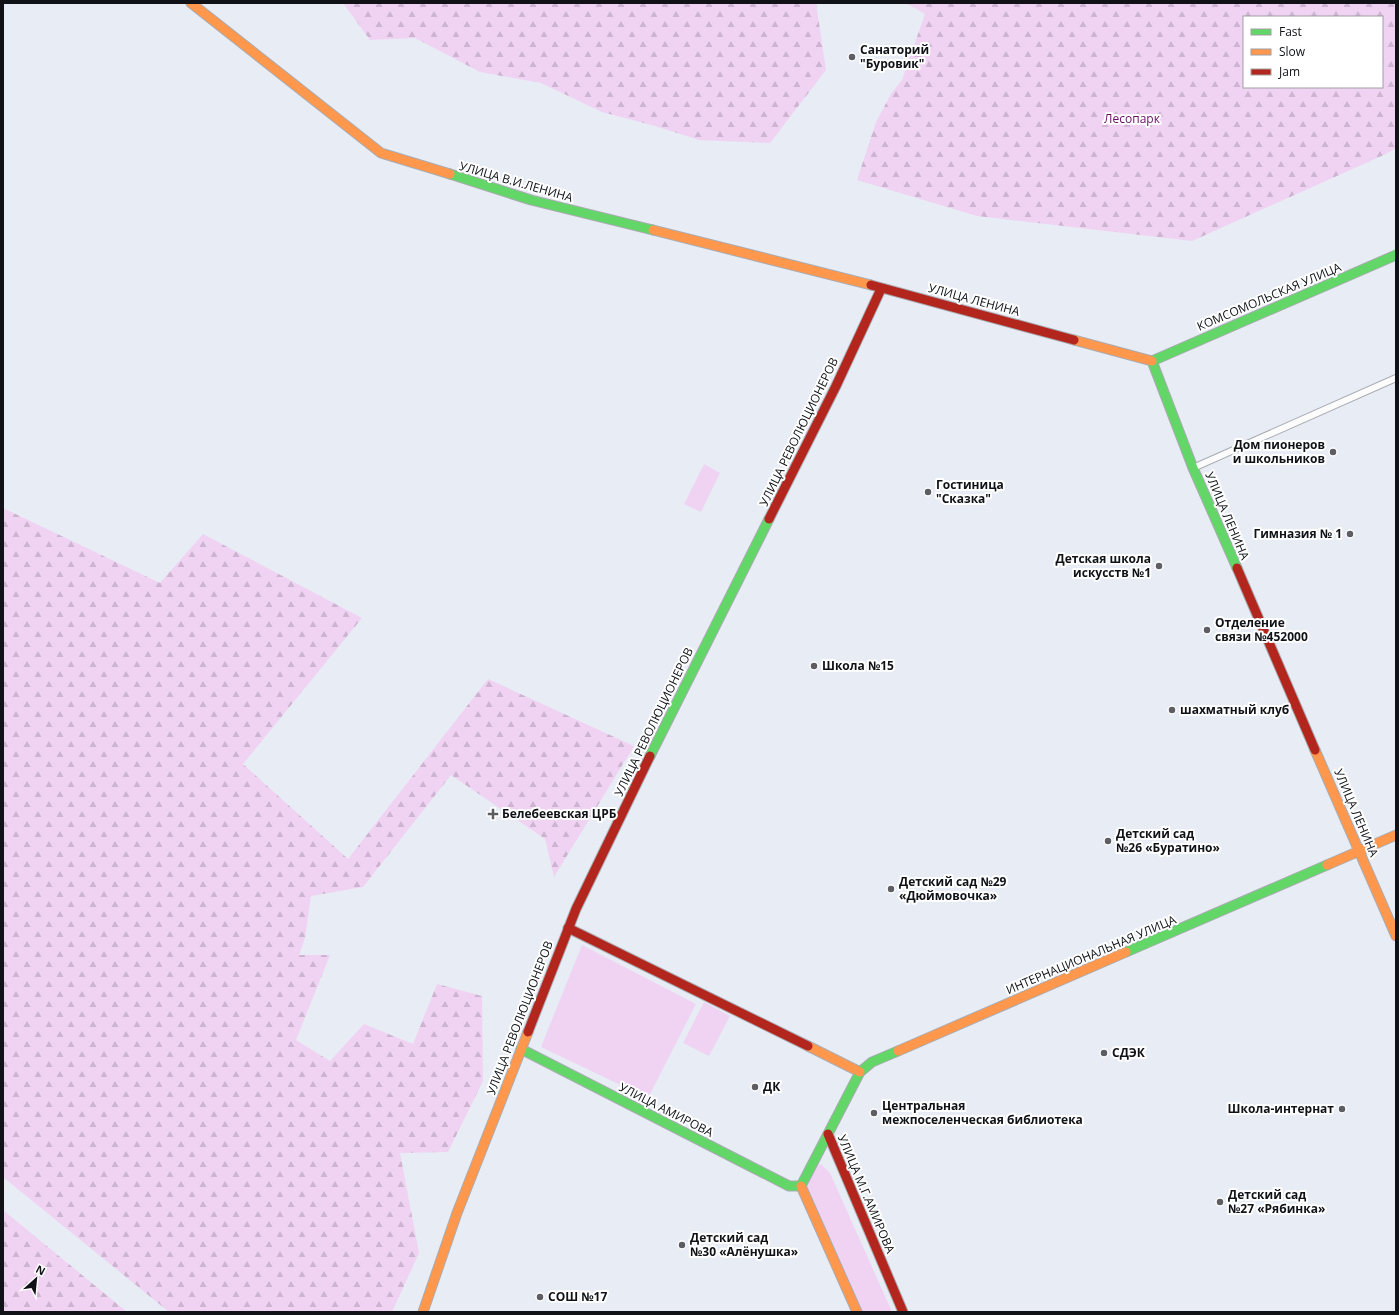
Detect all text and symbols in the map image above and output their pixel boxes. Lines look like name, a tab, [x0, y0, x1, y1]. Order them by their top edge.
legend	[1243, 16, 1383, 88]
text: Fast	[1279, 23, 1302, 40]
place label: Санаторий "Буровик"	[860, 41, 929, 72]
text: Slow	[1279, 43, 1306, 60]
marker: Санаторий "Буровик"	[847, 52, 857, 62]
text: Jam	[1278, 63, 1300, 80]
park label: Лесопарк	[1104, 110, 1161, 127]
street label: УЛИЦА В.И.ЛЕНИНА	[457, 157, 575, 206]
street label: КОМСОМОЛЬСКАЯ УЛИЦА	[1194, 258, 1344, 335]
street label: УЛИЦА ЛЕНИНА	[927, 279, 1022, 320]
street label: УЛИЦА РЕВОЛЮЦИОНЕРОВ	[755, 354, 842, 509]
place label: Дом пионеров и школьников	[1233, 436, 1325, 467]
marker: Дом пионеров и школьников	[1328, 447, 1338, 457]
street label: УЛИЦА ЛЕНИНА	[1201, 469, 1254, 563]
place label: Гостиница "Сказка"	[936, 476, 1004, 507]
marker: Гостиница "Сказка"	[923, 487, 933, 497]
place label: Гимназия № 1	[1253, 525, 1342, 542]
marker: Гимназия № 1	[1345, 529, 1355, 539]
place label: Детская школа искусств №1	[1056, 550, 1151, 581]
marker: Детская школа искусств №1	[1154, 561, 1164, 571]
place label: Отделение связи №452000	[1215, 614, 1308, 645]
marker: Отделение связи №452000	[1202, 625, 1212, 635]
street label: УЛИЦА РЕВОЛЮЦИОНЕРОВ	[610, 644, 697, 799]
place label: Школа №15	[822, 657, 894, 674]
marker: Школа №15	[809, 661, 819, 671]
place label: шахматный клуб	[1180, 701, 1289, 718]
marker: шахматный клуб	[1167, 705, 1177, 715]
street label: УЛИЦА ЛЕНИНА	[1330, 766, 1383, 860]
place label: Белебеевская ЦРБ	[502, 805, 617, 822]
marker: Белебеевская ЦРБ	[487, 808, 499, 820]
place label: Детский сад №26 «Буратино»	[1116, 825, 1220, 856]
marker: Детский сад №26 «Буратино»	[1103, 836, 1113, 846]
place label: Детский сад №29 «Дюймовочка»	[899, 873, 1007, 904]
marker: Детский сад №29 «Дюймовочка»	[886, 884, 896, 894]
street label: ИНТЕРНАЦИОНАЛЬНАЯ УЛИЦА	[1003, 911, 1179, 998]
street label: УЛИЦА РЕВОЛЮЦИОНЕРОВ	[482, 938, 557, 1097]
place label: СДЭК	[1112, 1044, 1146, 1061]
marker: СДЭК	[1099, 1048, 1109, 1058]
street label: УЛИЦА АМИРОВА	[616, 1078, 717, 1141]
place label: ДК	[763, 1078, 781, 1095]
marker: ДК	[750, 1082, 760, 1092]
place label: Центральная межпоселенческая библиотека	[882, 1097, 1083, 1128]
place label: Школа-интернат	[1228, 1100, 1334, 1117]
marker: Школа-интернат	[1337, 1104, 1347, 1114]
marker: Центральная межпоселенческая библиотека	[869, 1108, 879, 1118]
street label: УЛИЦА М.Г.АМИРОВА	[834, 1132, 899, 1256]
place label: Детский сад №27 «Рябинка»	[1228, 1186, 1325, 1217]
marker: Детский сад №27 «Рябинка»	[1215, 1197, 1225, 1207]
place label: Детский сад №30 «Алёнушка»	[690, 1229, 798, 1260]
marker: Детский сад №30 «Алёнушка»	[677, 1240, 687, 1250]
north arrow	[16, 1259, 56, 1299]
text: N	[33, 1261, 48, 1278]
place label: СОШ №17	[548, 1288, 607, 1305]
marker: СОШ №17	[535, 1292, 545, 1302]

